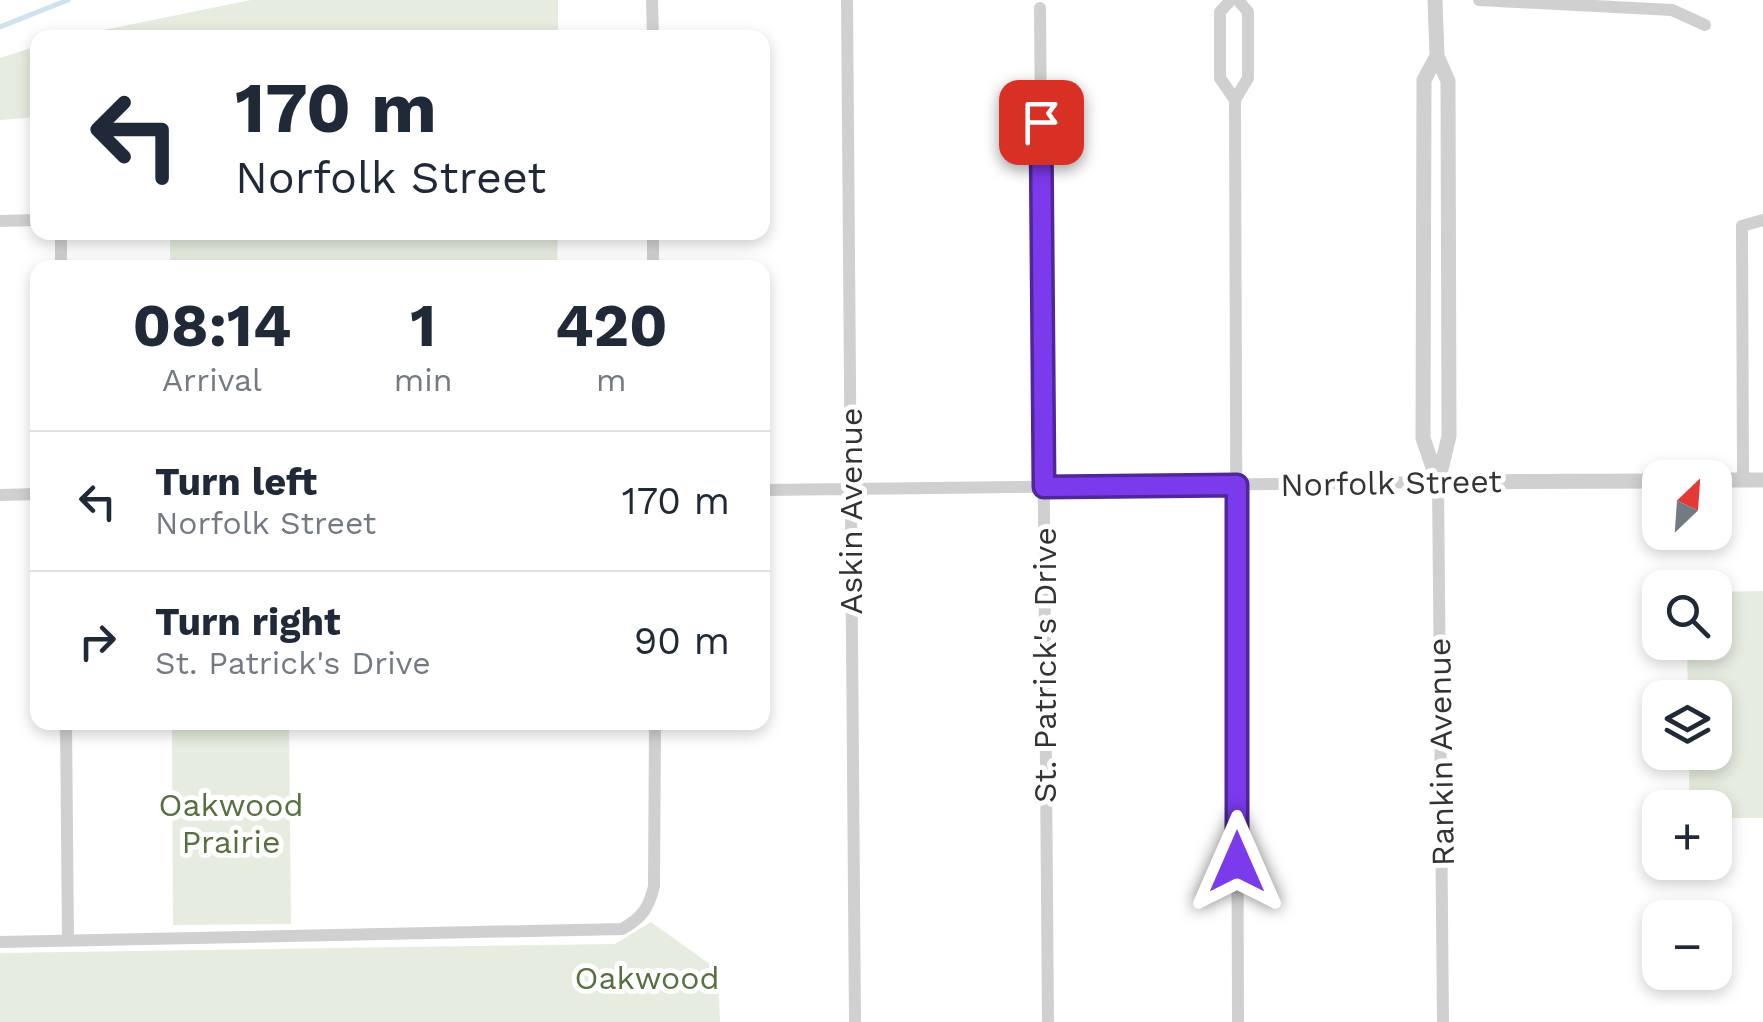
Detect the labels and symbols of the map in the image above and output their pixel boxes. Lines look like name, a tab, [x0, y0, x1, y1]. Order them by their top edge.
pin	[999, 80, 1084, 165]
street label: Askin Avenue	[832, 407, 870, 615]
north arrow	[1642, 460, 1732, 550]
street label: Norfolk Street	[1280, 462, 1502, 504]
street label: St. Patrick's Drive	[1026, 527, 1064, 803]
street label: Rankin Avenue	[1420, 637, 1462, 867]
park label: Oakwood Prairie	[159, 786, 303, 861]
position arrow	[1185, 810, 1289, 914]
park label: Oakwood	[575, 959, 719, 997]

